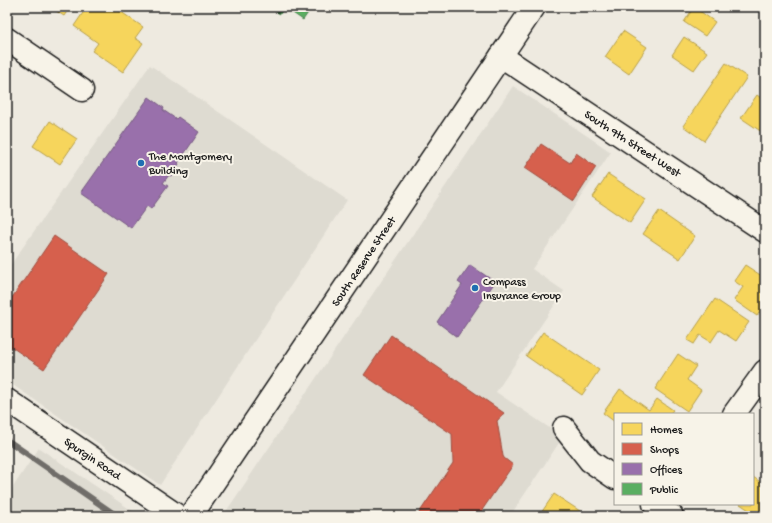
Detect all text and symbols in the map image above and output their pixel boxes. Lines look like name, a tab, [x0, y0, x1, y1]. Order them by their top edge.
street label: South 9th Street West	[581, 108, 684, 182]
place label: The Montgomery Building	[148, 151, 232, 179]
marker: The Montgomery Building	[136, 158, 146, 168]
street label: South Reserve Street	[329, 214, 401, 310]
place label: Compass Insurance Group	[483, 276, 561, 304]
marker: Compass Insurance Group	[470, 283, 480, 293]
legend	[614, 413, 754, 505]
text: Homes	[650, 424, 683, 438]
street label: Spurgin Road	[61, 436, 124, 484]
text: Shops	[650, 444, 679, 458]
text: Offices	[650, 464, 682, 478]
text: Public	[649, 484, 679, 498]

